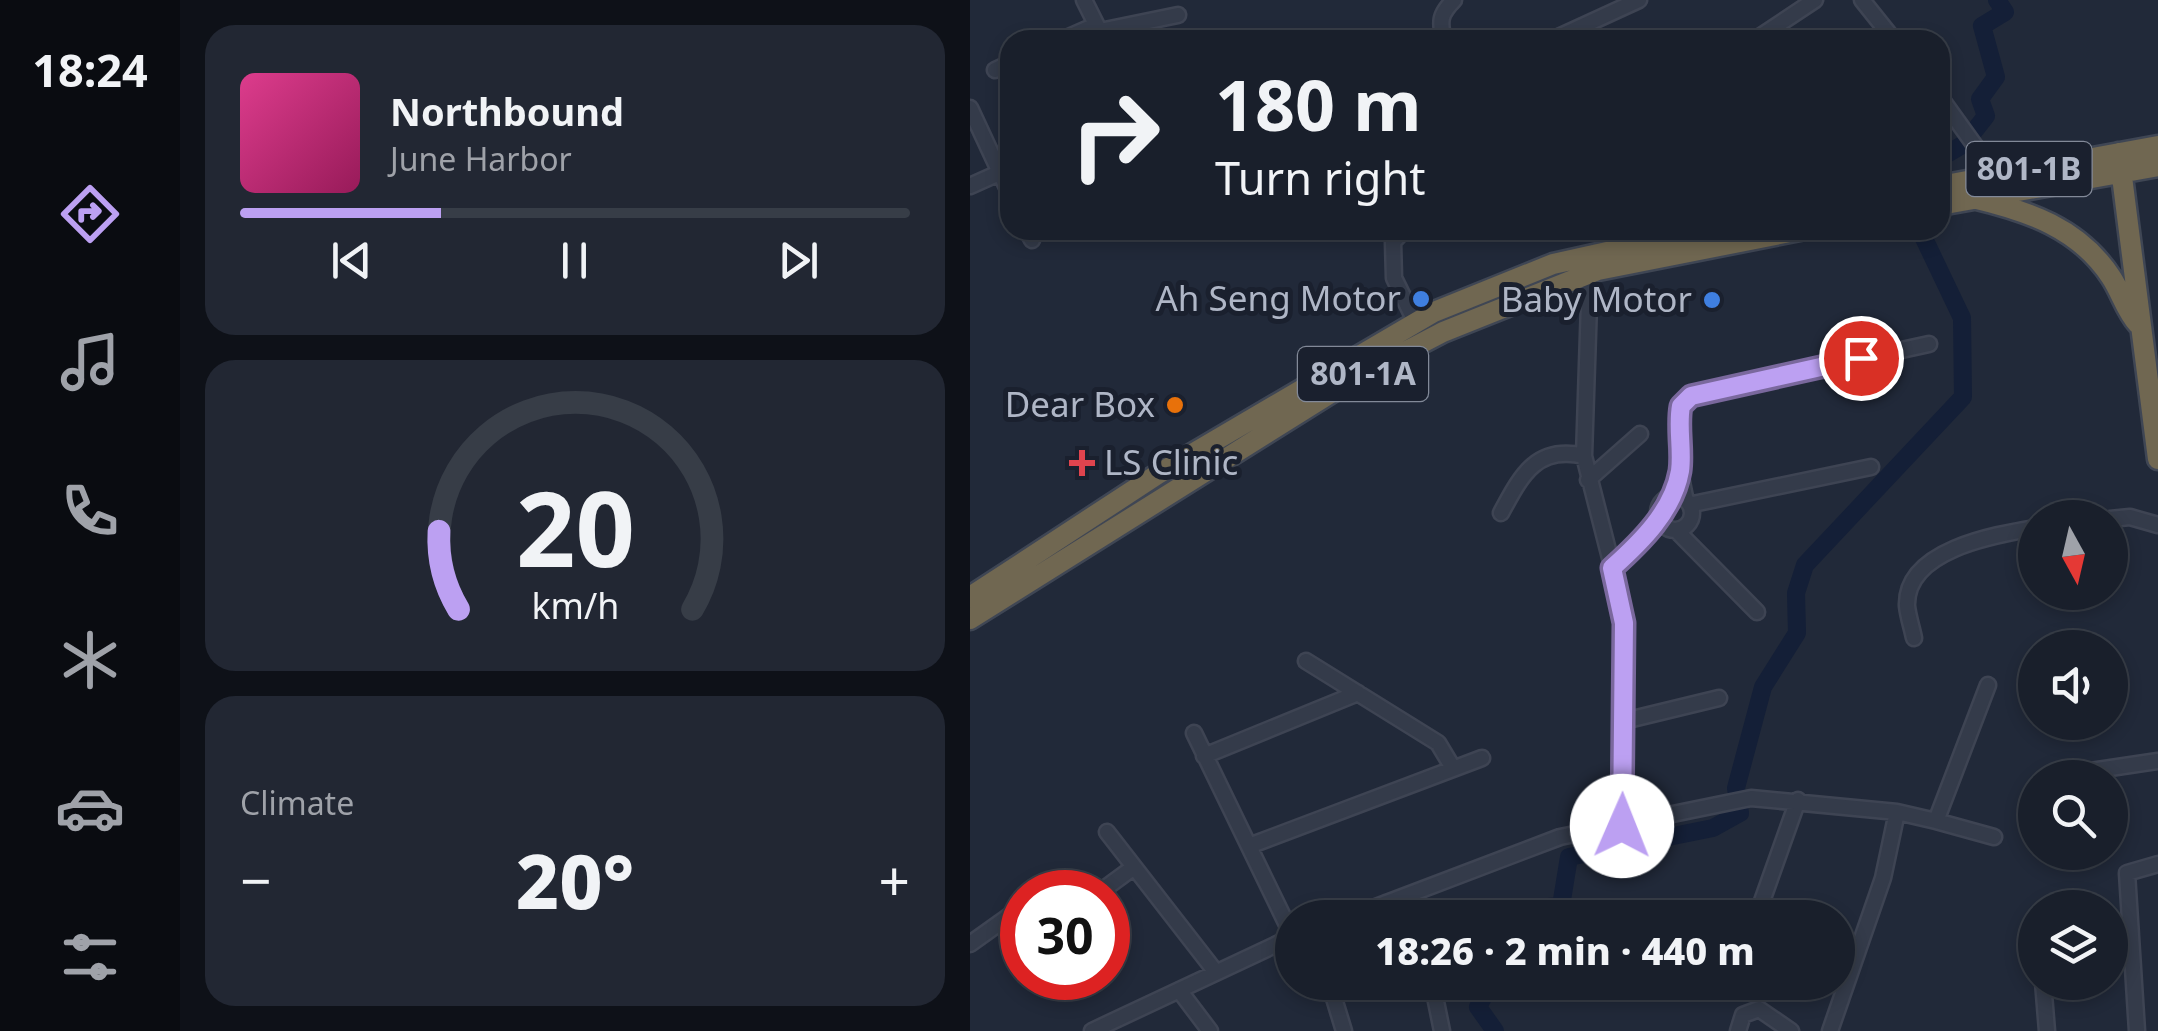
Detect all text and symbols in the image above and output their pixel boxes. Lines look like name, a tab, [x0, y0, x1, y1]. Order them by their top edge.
text: 18:24	[32, 39, 148, 100]
text: 180 m	[1215, 56, 1422, 152]
icon: right	[1050, 70, 1180, 200]
text: Northbound	[390, 85, 624, 137]
text: June Harbor	[390, 137, 572, 180]
road number: 801-1B	[1966, 142, 2092, 196]
text: Turn right	[1215, 147, 1426, 208]
icon: directions	[55, 179, 125, 249]
icon: previous	[324, 233, 379, 288]
icon: pause	[547, 233, 602, 288]
icon: next	[771, 233, 826, 288]
place label: Ah Seng Motor	[1156, 274, 1401, 321]
place label: Baby Motor	[1501, 275, 1692, 322]
marker: Ah Seng Motor	[1410, 288, 1432, 310]
marker: Baby Motor	[1701, 289, 1723, 311]
pin	[1819, 316, 1904, 401]
icon: music	[55, 327, 125, 397]
icon: arrive	[1834, 331, 1889, 386]
road number: 801-1A	[1298, 347, 1428, 401]
place label: Dear Box	[1005, 380, 1155, 427]
marker: Dear Box	[1164, 394, 1186, 416]
place label: LS Clinic	[1104, 438, 1238, 485]
marker: LS Clinic	[1069, 450, 1095, 476]
text: 20	[516, 456, 634, 597]
icon: phone	[55, 476, 125, 546]
north arrow	[2018, 500, 2128, 610]
map controls	[2018, 500, 2128, 1000]
text: km/h	[531, 581, 619, 629]
icon: climate	[55, 625, 125, 695]
button: sound	[2018, 630, 2128, 740]
button: search	[2018, 760, 2128, 870]
icon: car	[55, 773, 125, 843]
position arrow	[1570, 774, 1674, 878]
text: Climate	[240, 781, 354, 824]
text: 20°	[516, 829, 634, 931]
text: −	[240, 842, 271, 917]
text: +	[879, 842, 910, 917]
speed limit sign: 30	[1000, 870, 1130, 1000]
button: layers	[2018, 890, 2128, 1000]
icon: filters	[55, 922, 125, 992]
text: 18:26 · 2 min · 440 m	[1375, 924, 1755, 976]

